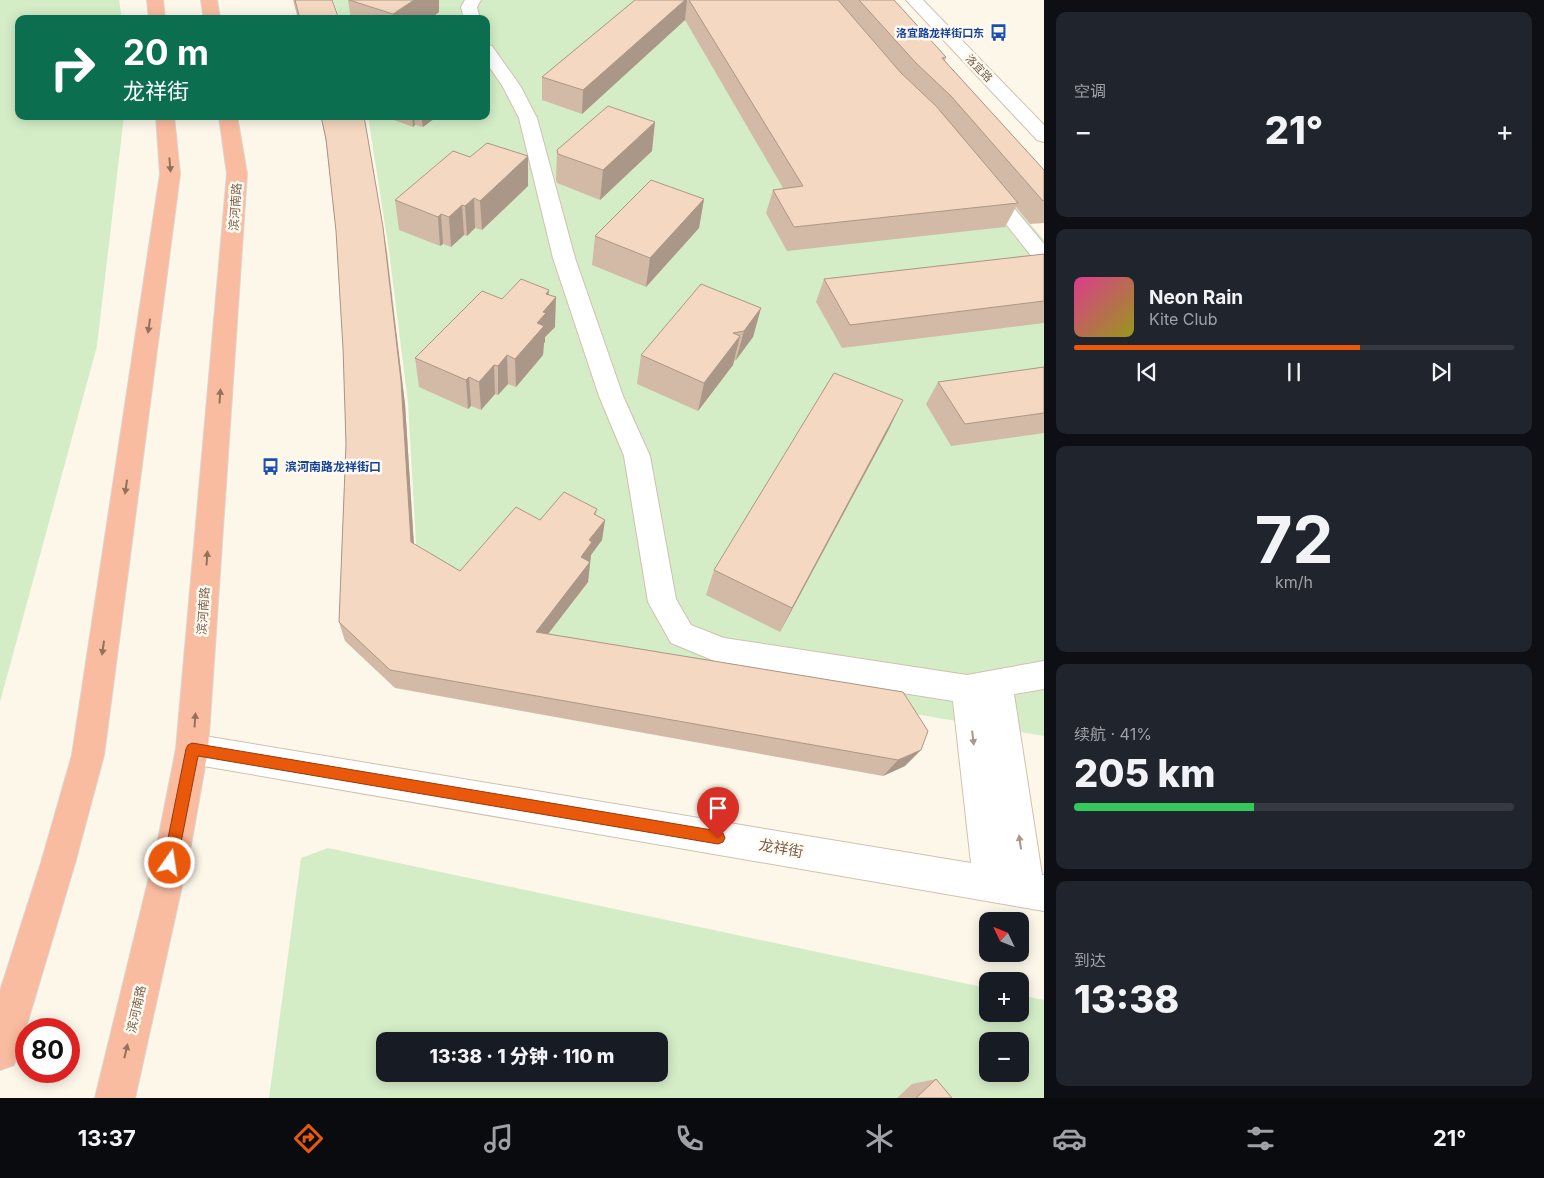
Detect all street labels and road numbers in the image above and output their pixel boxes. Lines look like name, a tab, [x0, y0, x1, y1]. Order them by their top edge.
street label: 洛宜路	[963, 51, 995, 85]
street label: 滨河南路	[226, 183, 244, 231]
street label: 滨河南路	[194, 587, 212, 635]
street label: 龙祥街	[757, 835, 805, 861]
street label: 滨河南路	[123, 984, 149, 1034]

